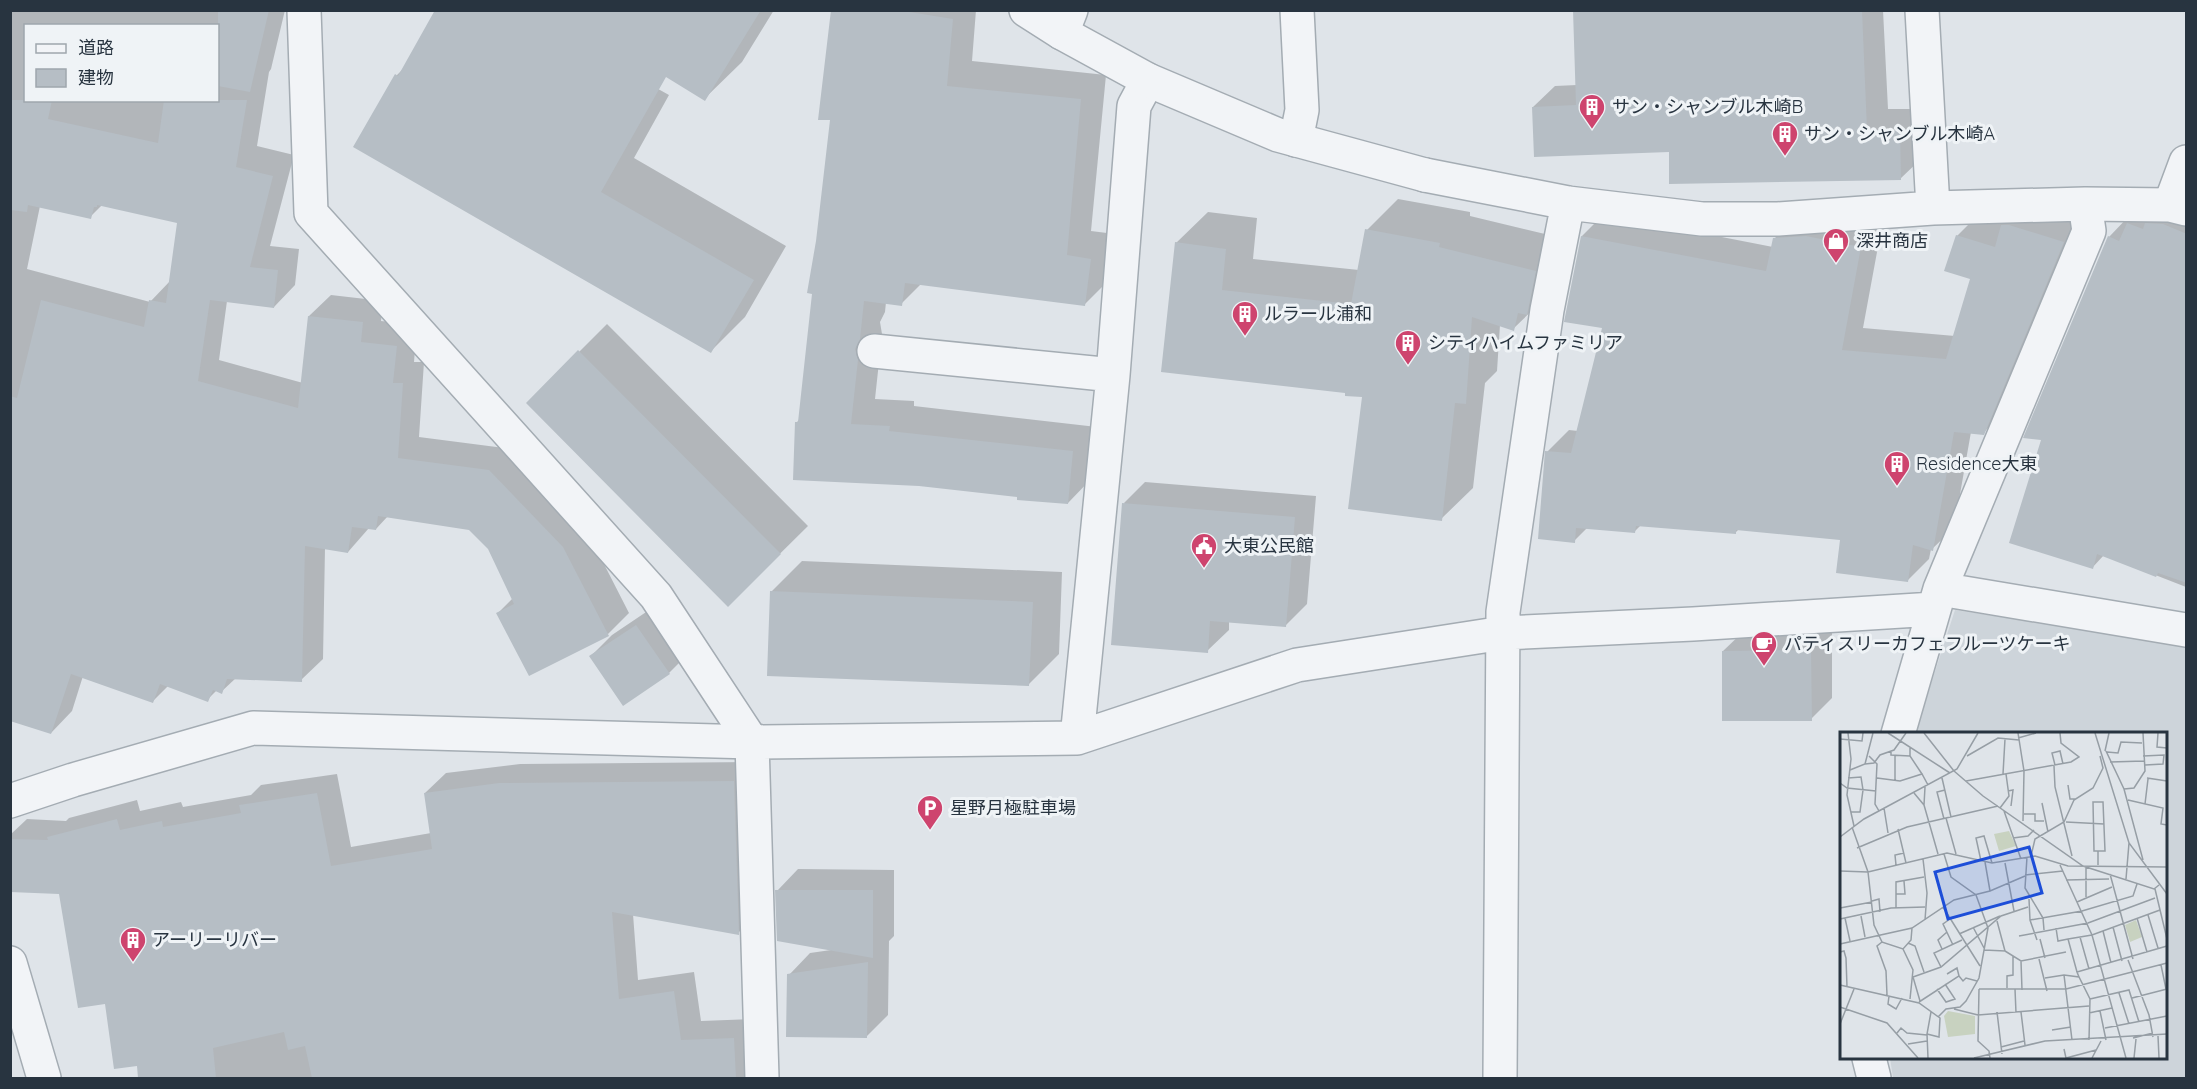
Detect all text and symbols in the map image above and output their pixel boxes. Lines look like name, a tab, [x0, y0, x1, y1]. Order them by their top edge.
legend	[24, 24, 219, 102]
text: 道路	[78, 36, 114, 59]
text: 建物	[78, 66, 114, 89]
building icon: サン・シャンブル木崎B	[1577, 92, 1607, 130]
place label: サン・シャンブル木崎B	[1612, 95, 1803, 118]
building icon: サン・シャンブル木崎A	[1770, 119, 1800, 157]
place label: サン・シャンブル木崎A	[1804, 122, 1995, 145]
shop icon: 深井商店	[1821, 226, 1851, 264]
place label: 深井商店	[1856, 229, 1928, 252]
building icon: ルラール浦和	[1230, 299, 1260, 337]
place label: ルラール浦和	[1264, 302, 1372, 325]
building icon: シティハイムファミリア	[1393, 328, 1423, 366]
place label: シティハイムファミリア	[1428, 331, 1623, 354]
building icon: Residence大東	[1882, 449, 1912, 487]
place label: Residence大東	[1916, 452, 2037, 475]
public building icon: 大東公民館	[1189, 531, 1219, 569]
place label: 大東公民館	[1224, 534, 1314, 557]
cafe icon: パティスリーカフェフルーツケーキ	[1749, 629, 1779, 667]
place label: パティスリーカフェフルーツケーキ	[1784, 632, 2071, 655]
inset map	[1840, 732, 2167, 1059]
parking icon: 星野月極駐車場	[915, 793, 945, 831]
place label: 星野月極駐車場	[950, 796, 1076, 819]
building icon: アーリーリバー	[118, 925, 148, 963]
place label: アーリーリバー	[152, 928, 277, 951]

